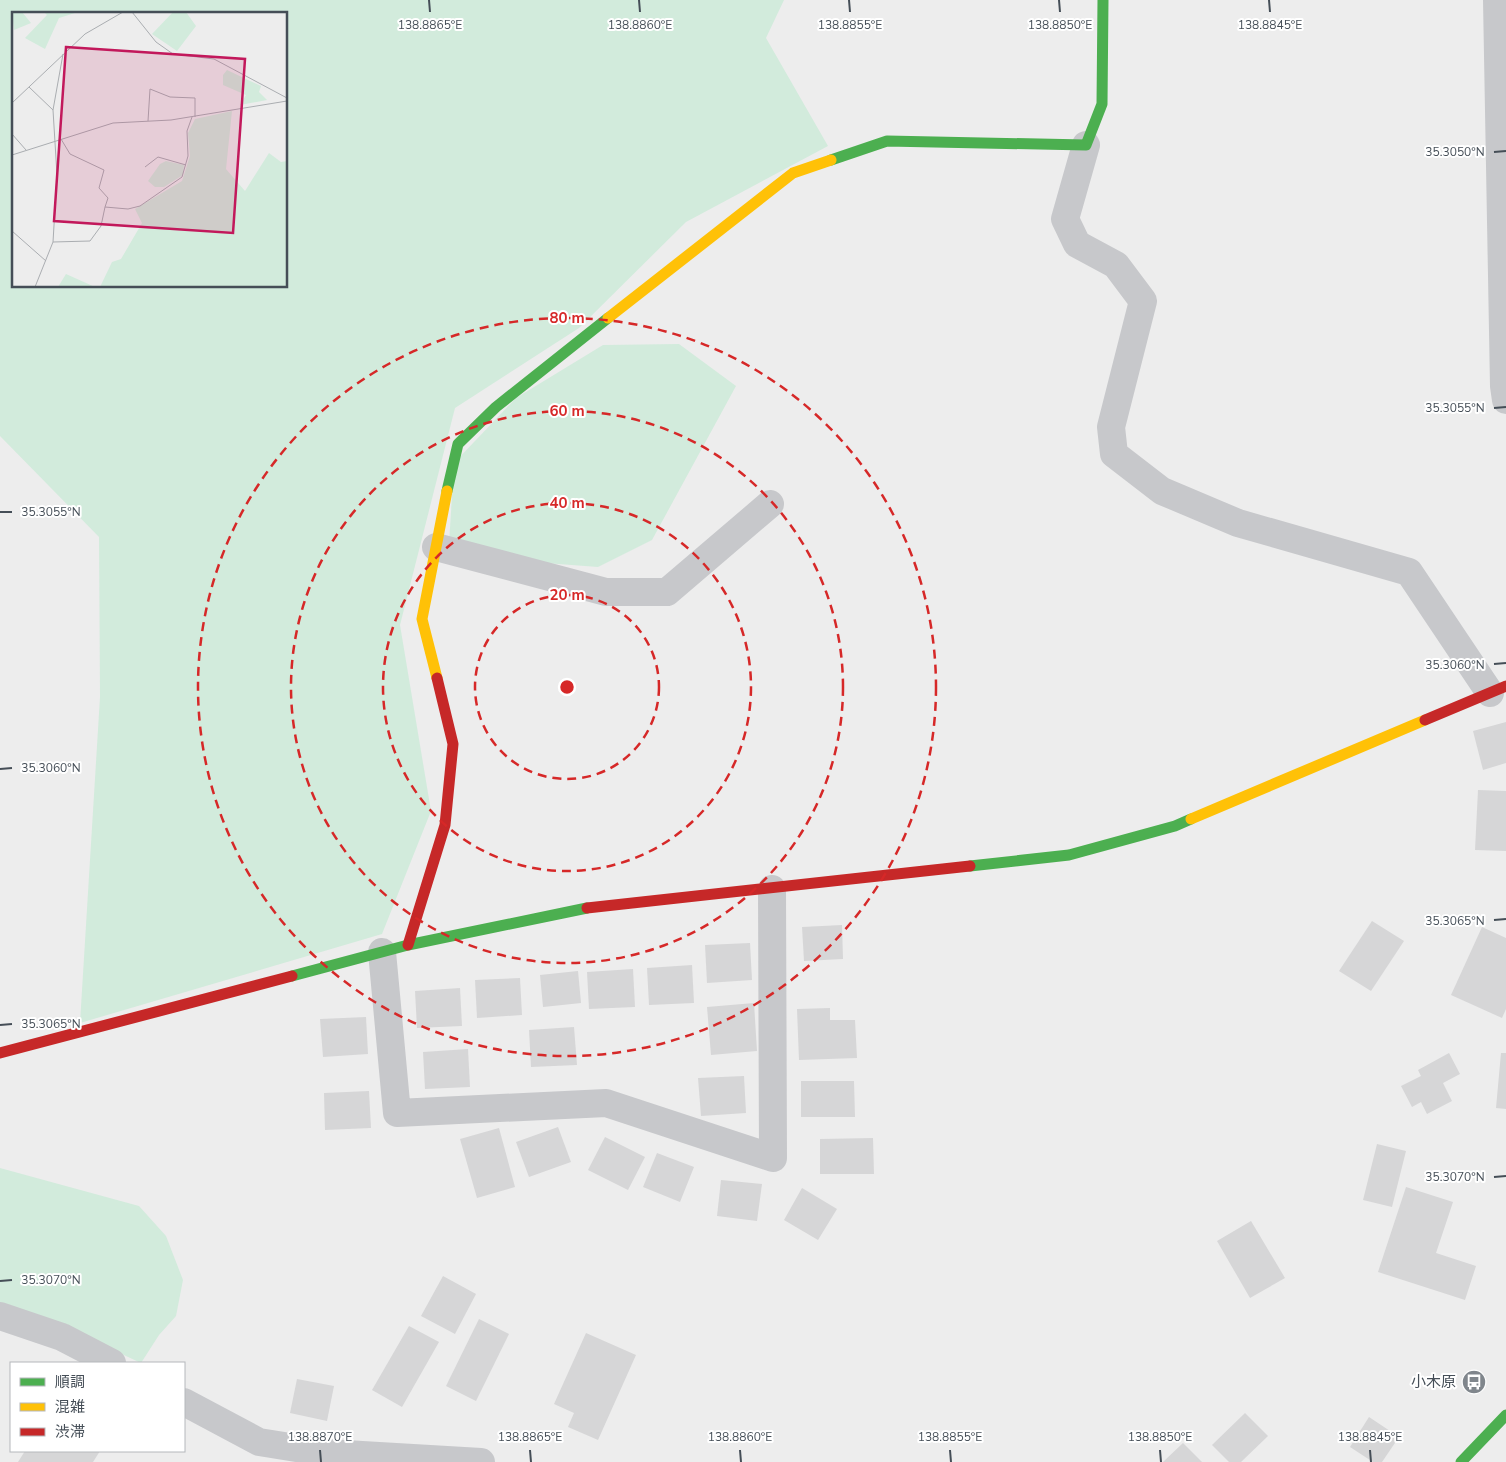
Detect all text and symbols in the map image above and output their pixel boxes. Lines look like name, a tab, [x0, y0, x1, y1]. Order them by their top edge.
inset map	[12, 12, 288, 288]
text: 138.8865°E	[398, 17, 462, 33]
text: 138.8860°E	[608, 17, 672, 33]
text: 138.8855°E	[818, 17, 882, 33]
text: 138.8850°E	[1028, 17, 1092, 33]
text: 138.8845°E	[1238, 17, 1302, 33]
text: 35.3050°N	[1425, 144, 1485, 160]
text: 80 m	[549, 308, 585, 328]
text: 35.3055°N	[1425, 400, 1485, 416]
text: 60 m	[549, 401, 585, 421]
text: 40 m	[549, 493, 585, 513]
text: 35.3055°N	[21, 504, 81, 520]
text: 20 m	[549, 585, 585, 605]
text: 35.3060°N	[1425, 657, 1485, 673]
centre of rings	[558, 678, 576, 696]
text: 35.3060°N	[21, 760, 81, 776]
text: 35.3065°N	[1425, 913, 1485, 929]
text: 35.3065°N	[21, 1016, 81, 1032]
text: 35.3070°N	[1425, 1169, 1485, 1185]
text: 35.3070°N	[21, 1272, 81, 1288]
legend	[10, 1362, 185, 1452]
bus stop icon: 小木原	[1461, 1369, 1487, 1395]
text: 順調	[55, 1372, 85, 1392]
place label: 小木原	[1411, 1372, 1456, 1392]
text: 混雑	[55, 1397, 85, 1417]
text: 渋滞	[55, 1422, 85, 1442]
text: 138.8870°E	[288, 1429, 352, 1445]
text: 138.8865°E	[498, 1429, 562, 1445]
text: 138.8860°E	[708, 1429, 772, 1445]
text: 138.8855°E	[918, 1429, 982, 1445]
text: 138.8850°E	[1128, 1429, 1192, 1445]
text: 138.8845°E	[1338, 1429, 1402, 1445]

